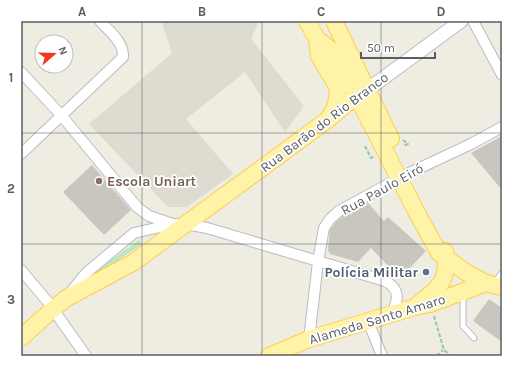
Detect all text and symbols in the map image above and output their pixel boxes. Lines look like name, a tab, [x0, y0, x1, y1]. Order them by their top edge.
text: A	[78, 4, 86, 19]
text: B	[198, 4, 206, 19]
text: C	[317, 4, 325, 19]
text: D	[437, 4, 446, 19]
north arrow	[34, 34, 74, 74]
scale bar	[361, 34, 435, 60]
text: 50 m	[367, 41, 395, 55]
text: N	[55, 45, 70, 57]
street label: Rua Barão do Rio Branco	[257, 69, 392, 176]
text: 1	[9, 70, 13, 85]
street label: Rua Paulo Eiró	[338, 160, 426, 219]
place label: Escola Uniart	[107, 173, 197, 190]
marker: Escola Uniart	[94, 176, 104, 186]
text: 2	[7, 181, 15, 196]
place label: Polícia Militar	[324, 264, 418, 281]
marker: Polícia Militar	[421, 267, 431, 277]
street label: Alameda Santo Amaro	[307, 291, 447, 348]
text: 3	[7, 292, 15, 307]

